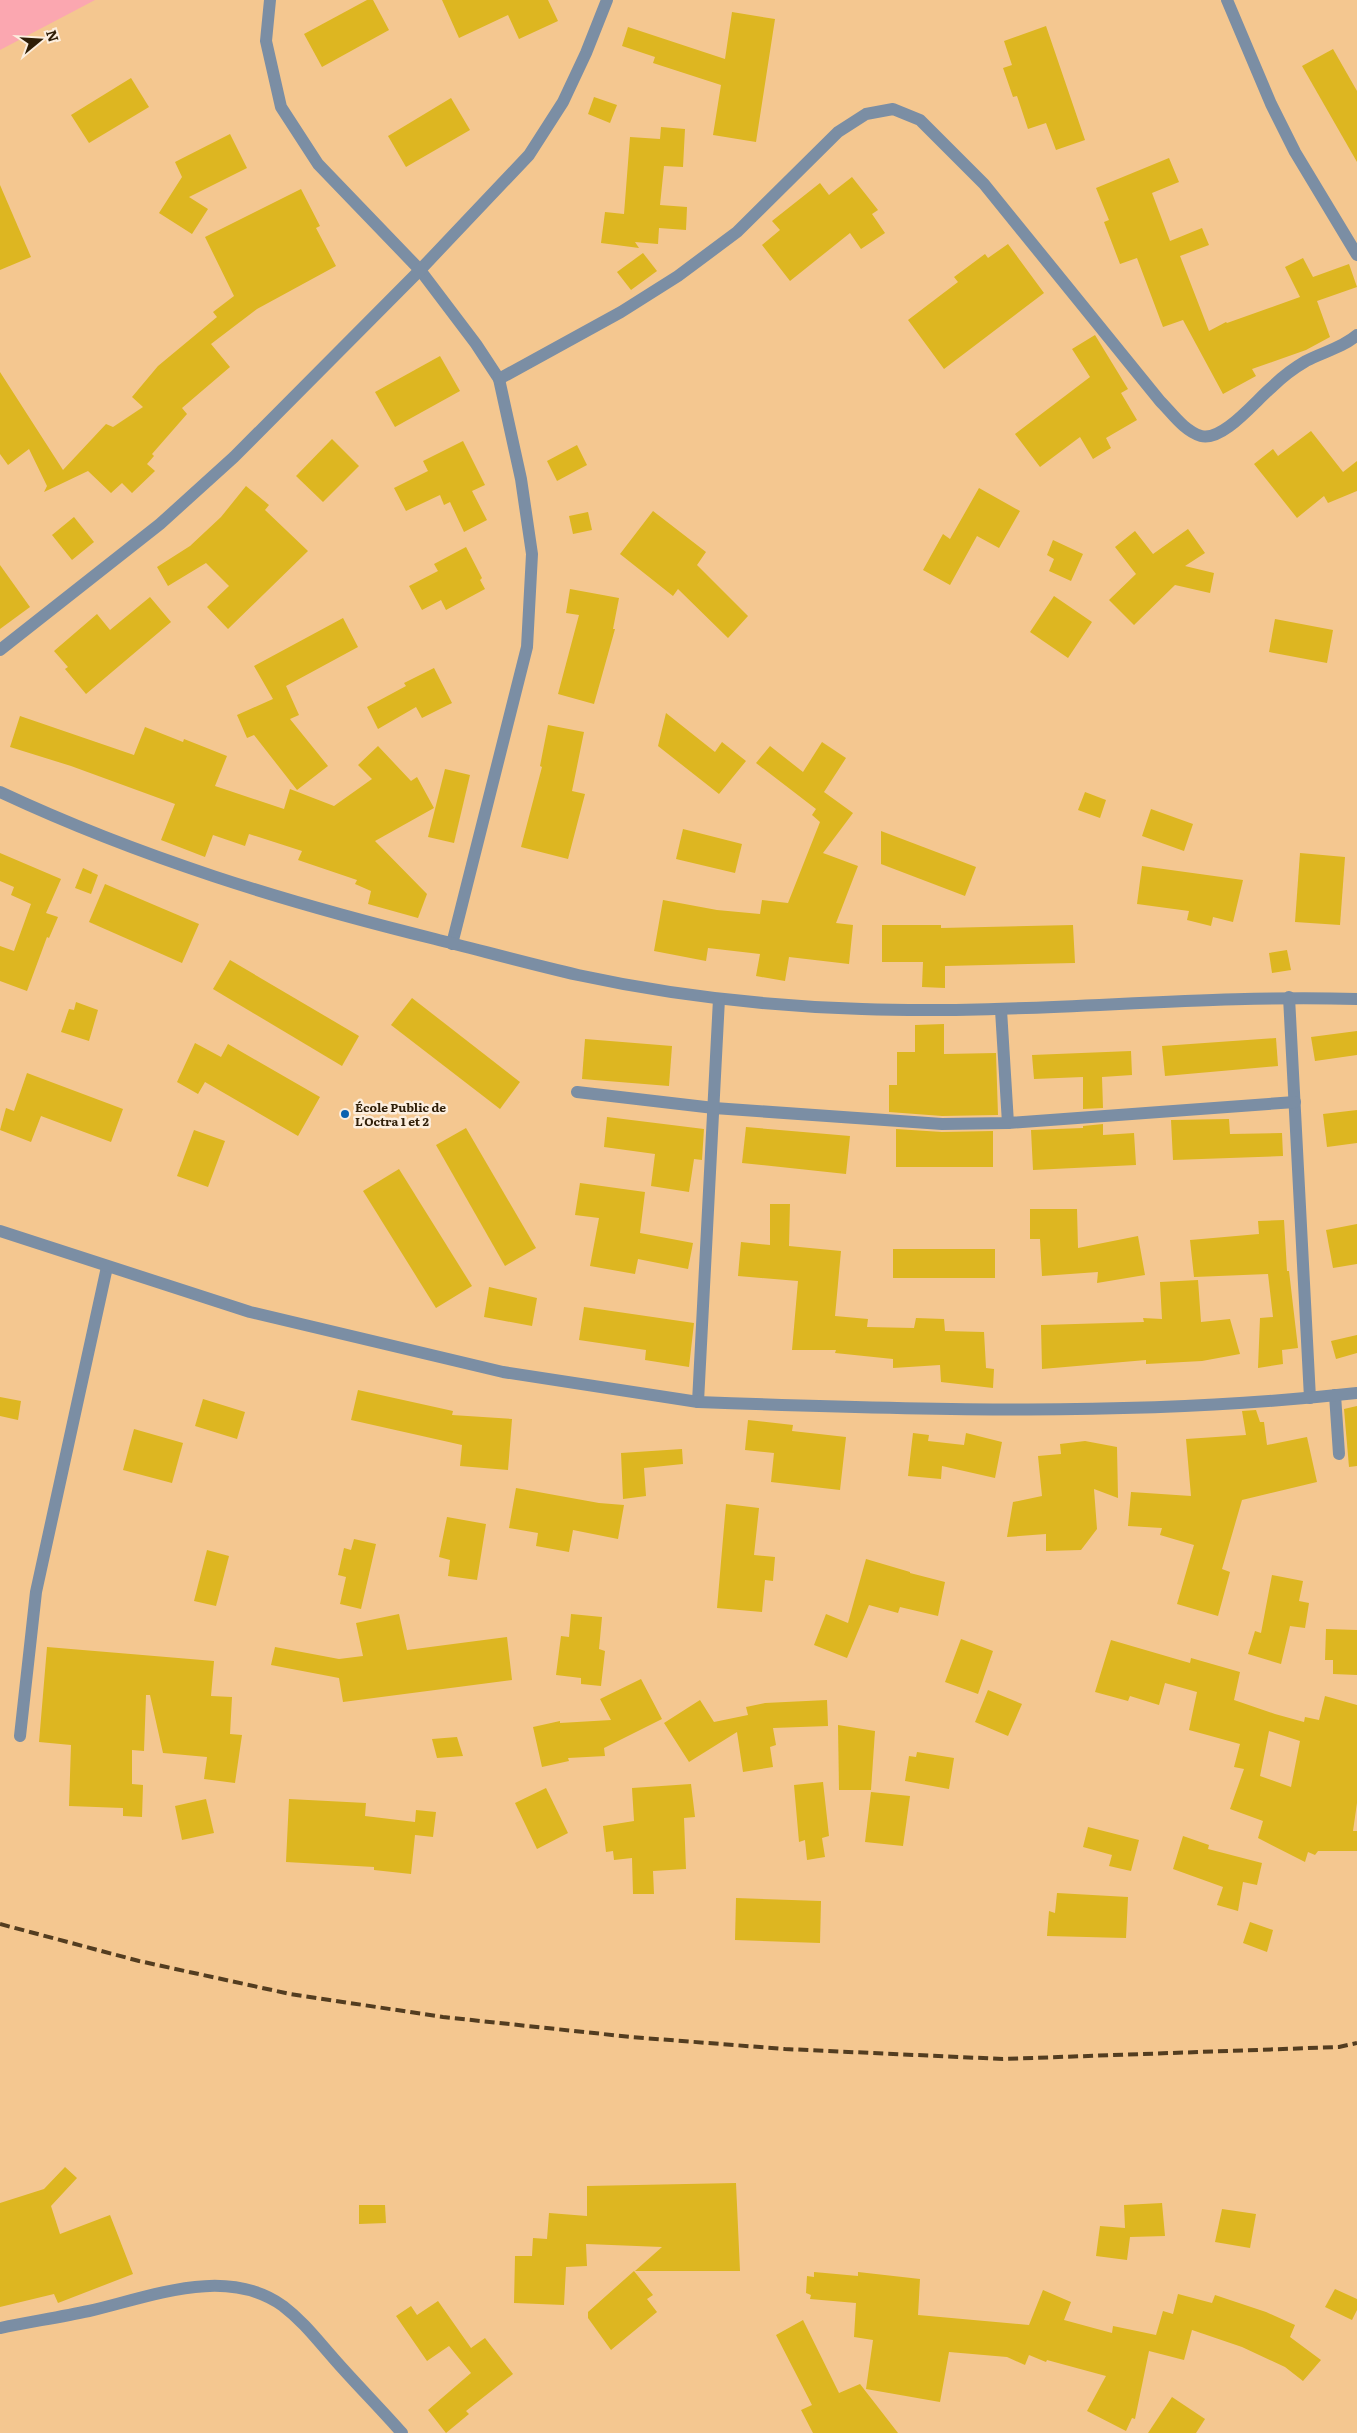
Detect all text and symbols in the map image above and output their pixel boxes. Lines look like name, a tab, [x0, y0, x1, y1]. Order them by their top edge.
north arrow	[15, 15, 65, 65]
text: N	[42, 27, 65, 45]
place label: École Public de L'Octra 1 et 2	[355, 1098, 446, 1130]
marker: École Public de L'Octra 1 et 2	[339, 1108, 351, 1120]

